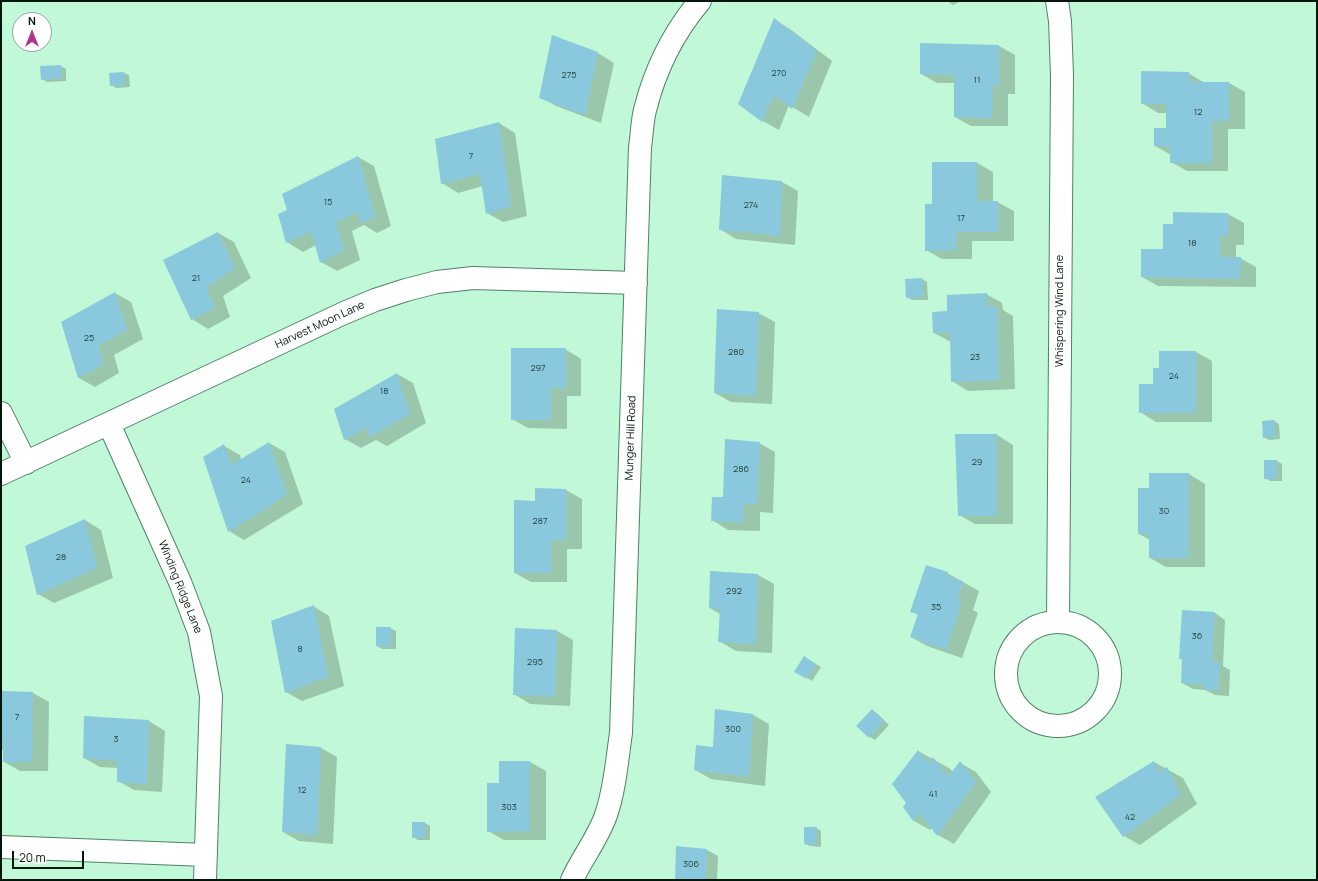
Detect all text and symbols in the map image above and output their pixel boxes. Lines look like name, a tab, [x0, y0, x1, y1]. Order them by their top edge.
north arrow	[12, 12, 52, 52]
text: N	[28, 13, 36, 28]
house number: 270	[771, 68, 787, 78]
house number: 275	[562, 70, 576, 80]
house number: 11	[973, 75, 981, 85]
house number: 12	[1194, 107, 1202, 117]
house number: 7	[469, 151, 473, 161]
house number: 15	[324, 197, 332, 207]
house number: 274	[744, 200, 758, 210]
house number: 17	[957, 213, 965, 223]
house number: 18	[1188, 238, 1196, 248]
street label: Whispering Wind Lane	[1053, 255, 1067, 367]
house number: 21	[192, 273, 200, 283]
street label: Harvest Moon Lane	[273, 298, 367, 352]
house number: 25	[84, 333, 94, 343]
house number: 280	[728, 347, 744, 357]
house number: 23	[970, 352, 980, 362]
house number: 297	[530, 363, 546, 373]
house number: 24	[1169, 371, 1179, 381]
house number: 18	[380, 386, 388, 396]
street label: Munger Hill Road	[623, 395, 639, 481]
house number: 29	[972, 457, 982, 467]
house number: 286	[733, 464, 749, 474]
house number: 24	[241, 475, 251, 485]
house number: 30	[1159, 506, 1169, 516]
house number: 287	[533, 516, 547, 526]
street label: Winding Ridge Lane	[155, 539, 205, 635]
house number: 28	[56, 552, 66, 562]
house number: 292	[726, 586, 742, 596]
house number: 35	[931, 602, 941, 612]
house number: 36	[1192, 631, 1202, 641]
house number: 8	[297, 644, 303, 654]
house number: 295	[527, 657, 543, 667]
house number: 7	[15, 712, 19, 722]
house number: 300	[725, 724, 741, 734]
house number: 3	[114, 734, 118, 744]
house number: 12	[298, 785, 306, 795]
house number: 41	[929, 789, 937, 799]
house number: 303	[501, 802, 517, 812]
house number: 42	[1125, 812, 1135, 822]
scale bar	[14, 843, 86, 869]
text: 20 m	[19, 849, 46, 866]
house number: 306	[683, 859, 699, 869]

